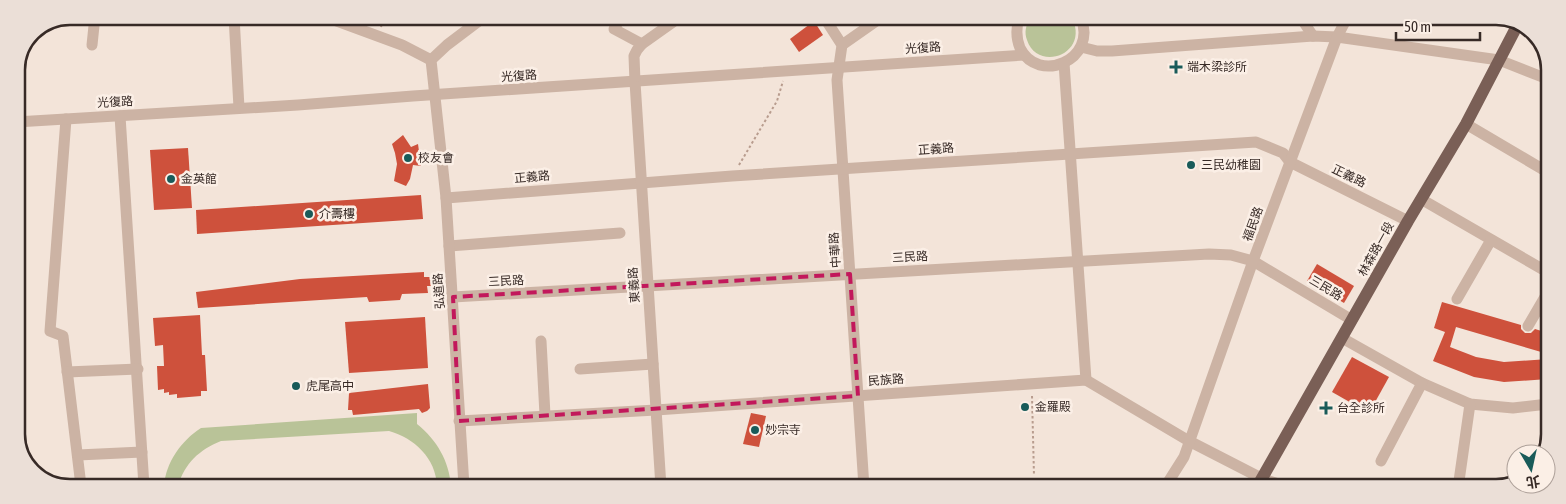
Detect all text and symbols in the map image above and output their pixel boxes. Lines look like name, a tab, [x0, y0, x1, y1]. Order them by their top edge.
scale bar	[1396, 10, 1480, 42]
text: 50 m	[1404, 18, 1431, 35]
street label: 光復路	[905, 40, 941, 56]
marker: 端木梁診所	[1169, 60, 1183, 74]
place label: 端木梁診所	[1187, 60, 1247, 74]
street label: 光復路	[501, 68, 537, 84]
street label: 光復路	[97, 94, 133, 110]
street label: 正義路	[918, 141, 954, 157]
place label: 校友會	[418, 151, 454, 165]
marker: 校友會	[402, 152, 414, 164]
place label: 三民幼稚園	[1201, 158, 1261, 172]
marker: 三民幼稚園	[1185, 159, 1197, 171]
street label: 正義路	[1330, 162, 1368, 190]
street label: 正義路	[513, 168, 551, 186]
place label: 金英館	[181, 172, 217, 186]
marker: 金英館	[165, 173, 177, 185]
street label: 福民路	[1240, 205, 1266, 243]
place label: 介壽樓	[319, 207, 355, 221]
marker: 介壽樓	[303, 208, 315, 220]
street label: 林森路一段	[1355, 219, 1397, 279]
street label: 中華路	[827, 232, 843, 268]
street label: 三民路	[892, 249, 928, 265]
street label: 東義路	[626, 267, 642, 303]
street label: 弘道路	[431, 273, 447, 309]
street label: 三民路	[488, 273, 524, 289]
street label: 三民路	[1307, 273, 1345, 303]
street label: 民族路	[868, 372, 904, 388]
place label: 虎尾高中	[306, 379, 354, 393]
marker: 虎尾高中	[290, 380, 302, 392]
place label: 金羅殿	[1035, 400, 1071, 414]
marker: 金羅殿	[1019, 401, 1031, 413]
marker: 台全診所	[1319, 401, 1333, 415]
place label: 台全診所	[1337, 401, 1385, 415]
place label: 妙宗寺	[765, 423, 801, 437]
marker: 妙宗寺	[749, 424, 761, 436]
north arrow	[1506, 444, 1556, 494]
text: 北	[1525, 473, 1541, 491]

